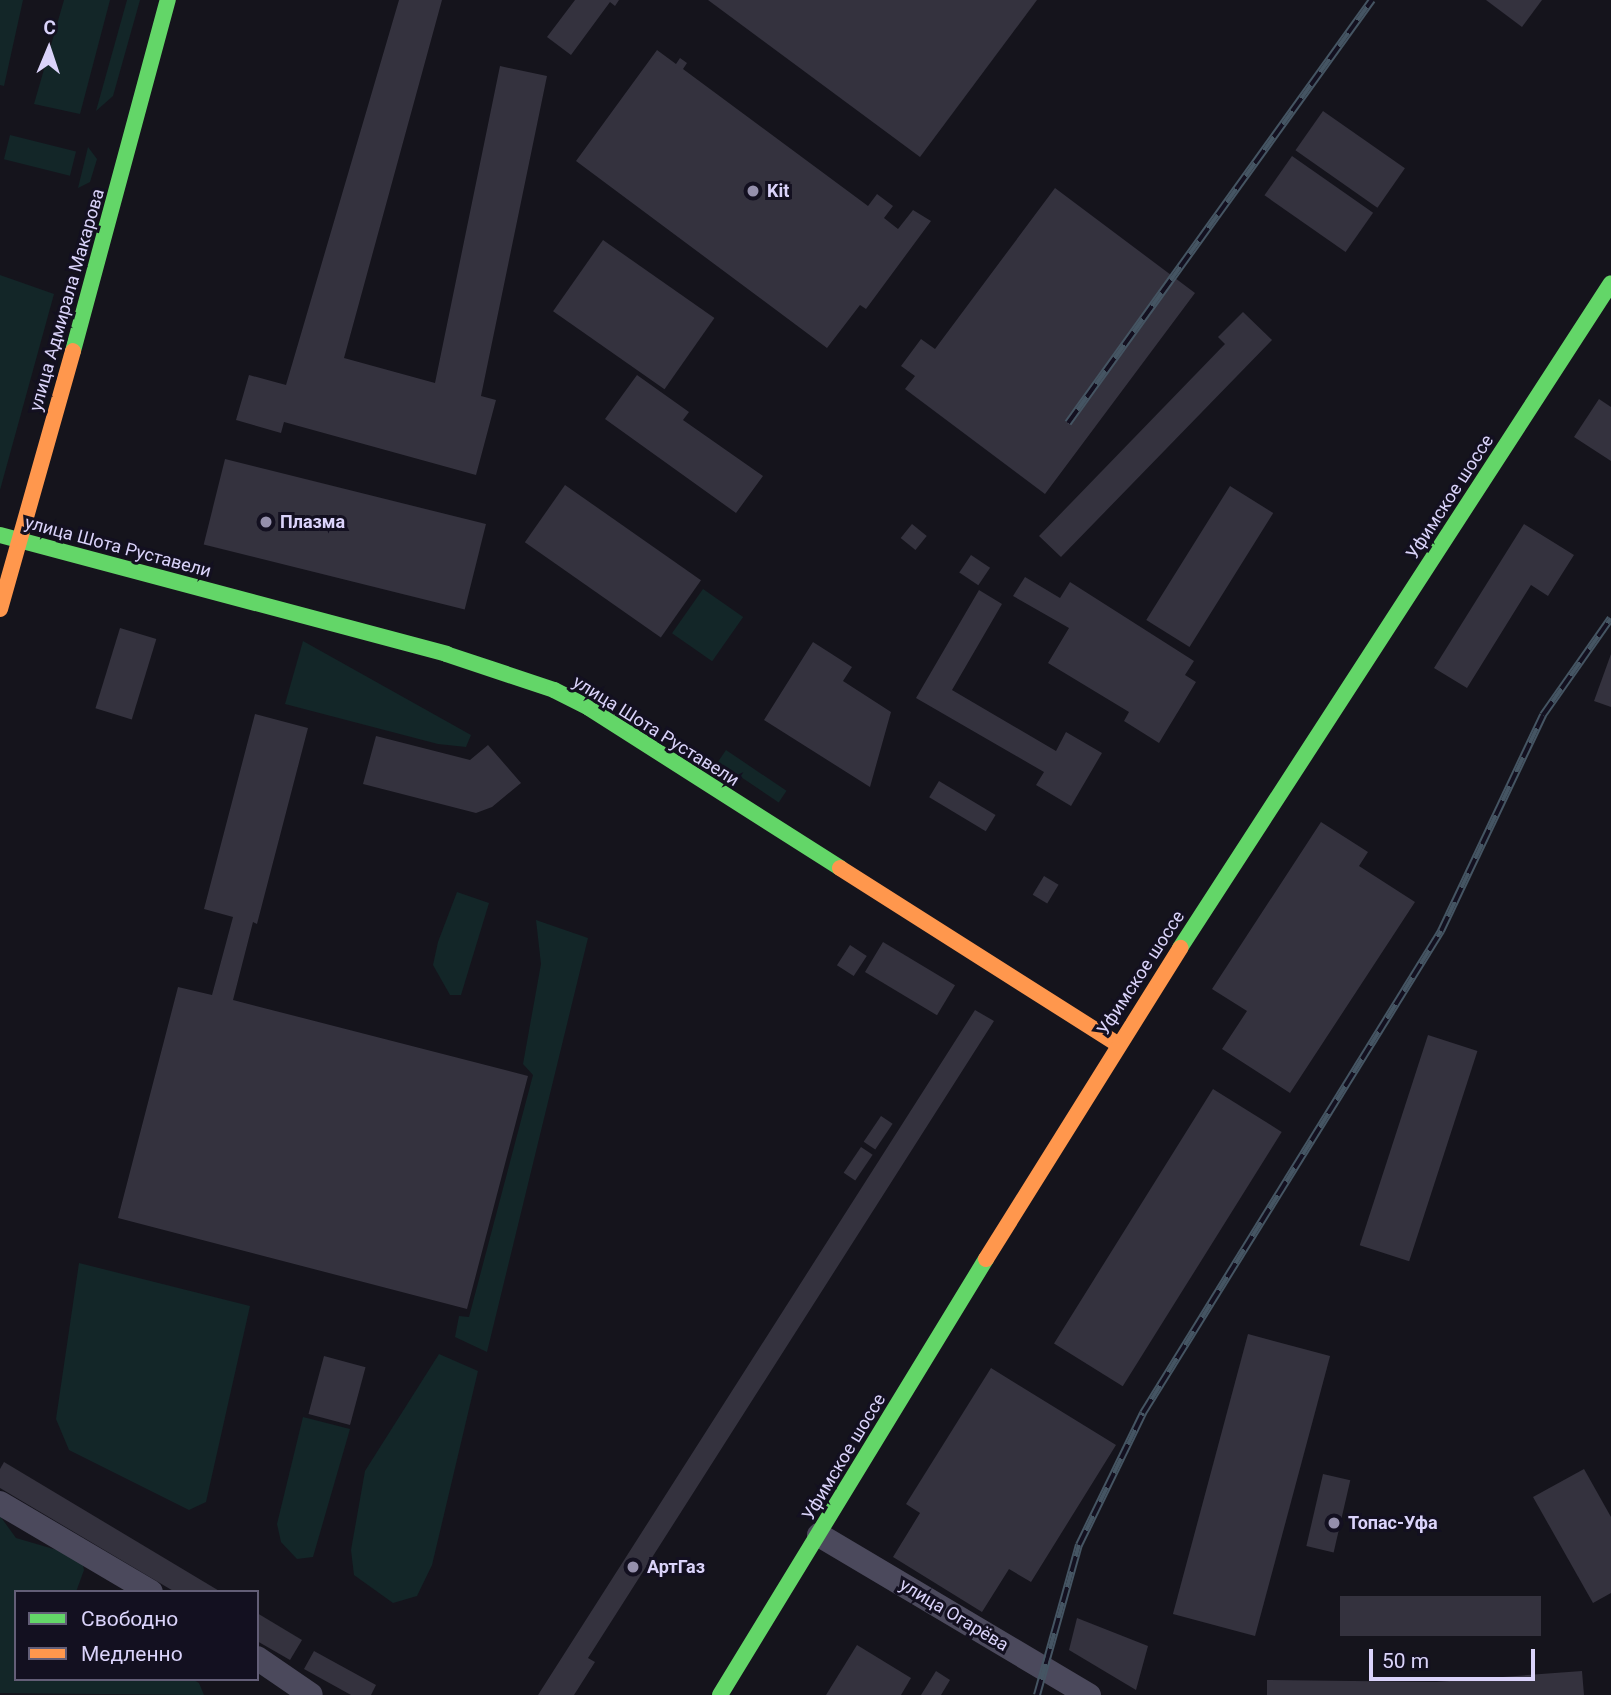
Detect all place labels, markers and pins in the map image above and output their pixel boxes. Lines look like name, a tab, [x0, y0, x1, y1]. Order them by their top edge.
place label: Kit	[767, 180, 789, 202]
marker: Kit	[745, 183, 761, 199]
place label: Плазма	[280, 511, 345, 533]
marker: Плазма	[258, 514, 274, 530]
place label: Топас-Уфа	[1348, 1512, 1438, 1534]
marker: Топас-Уфа	[1326, 1515, 1342, 1531]
place label: АртГаз	[647, 1556, 705, 1578]
marker: АртГаз	[625, 1559, 641, 1575]

